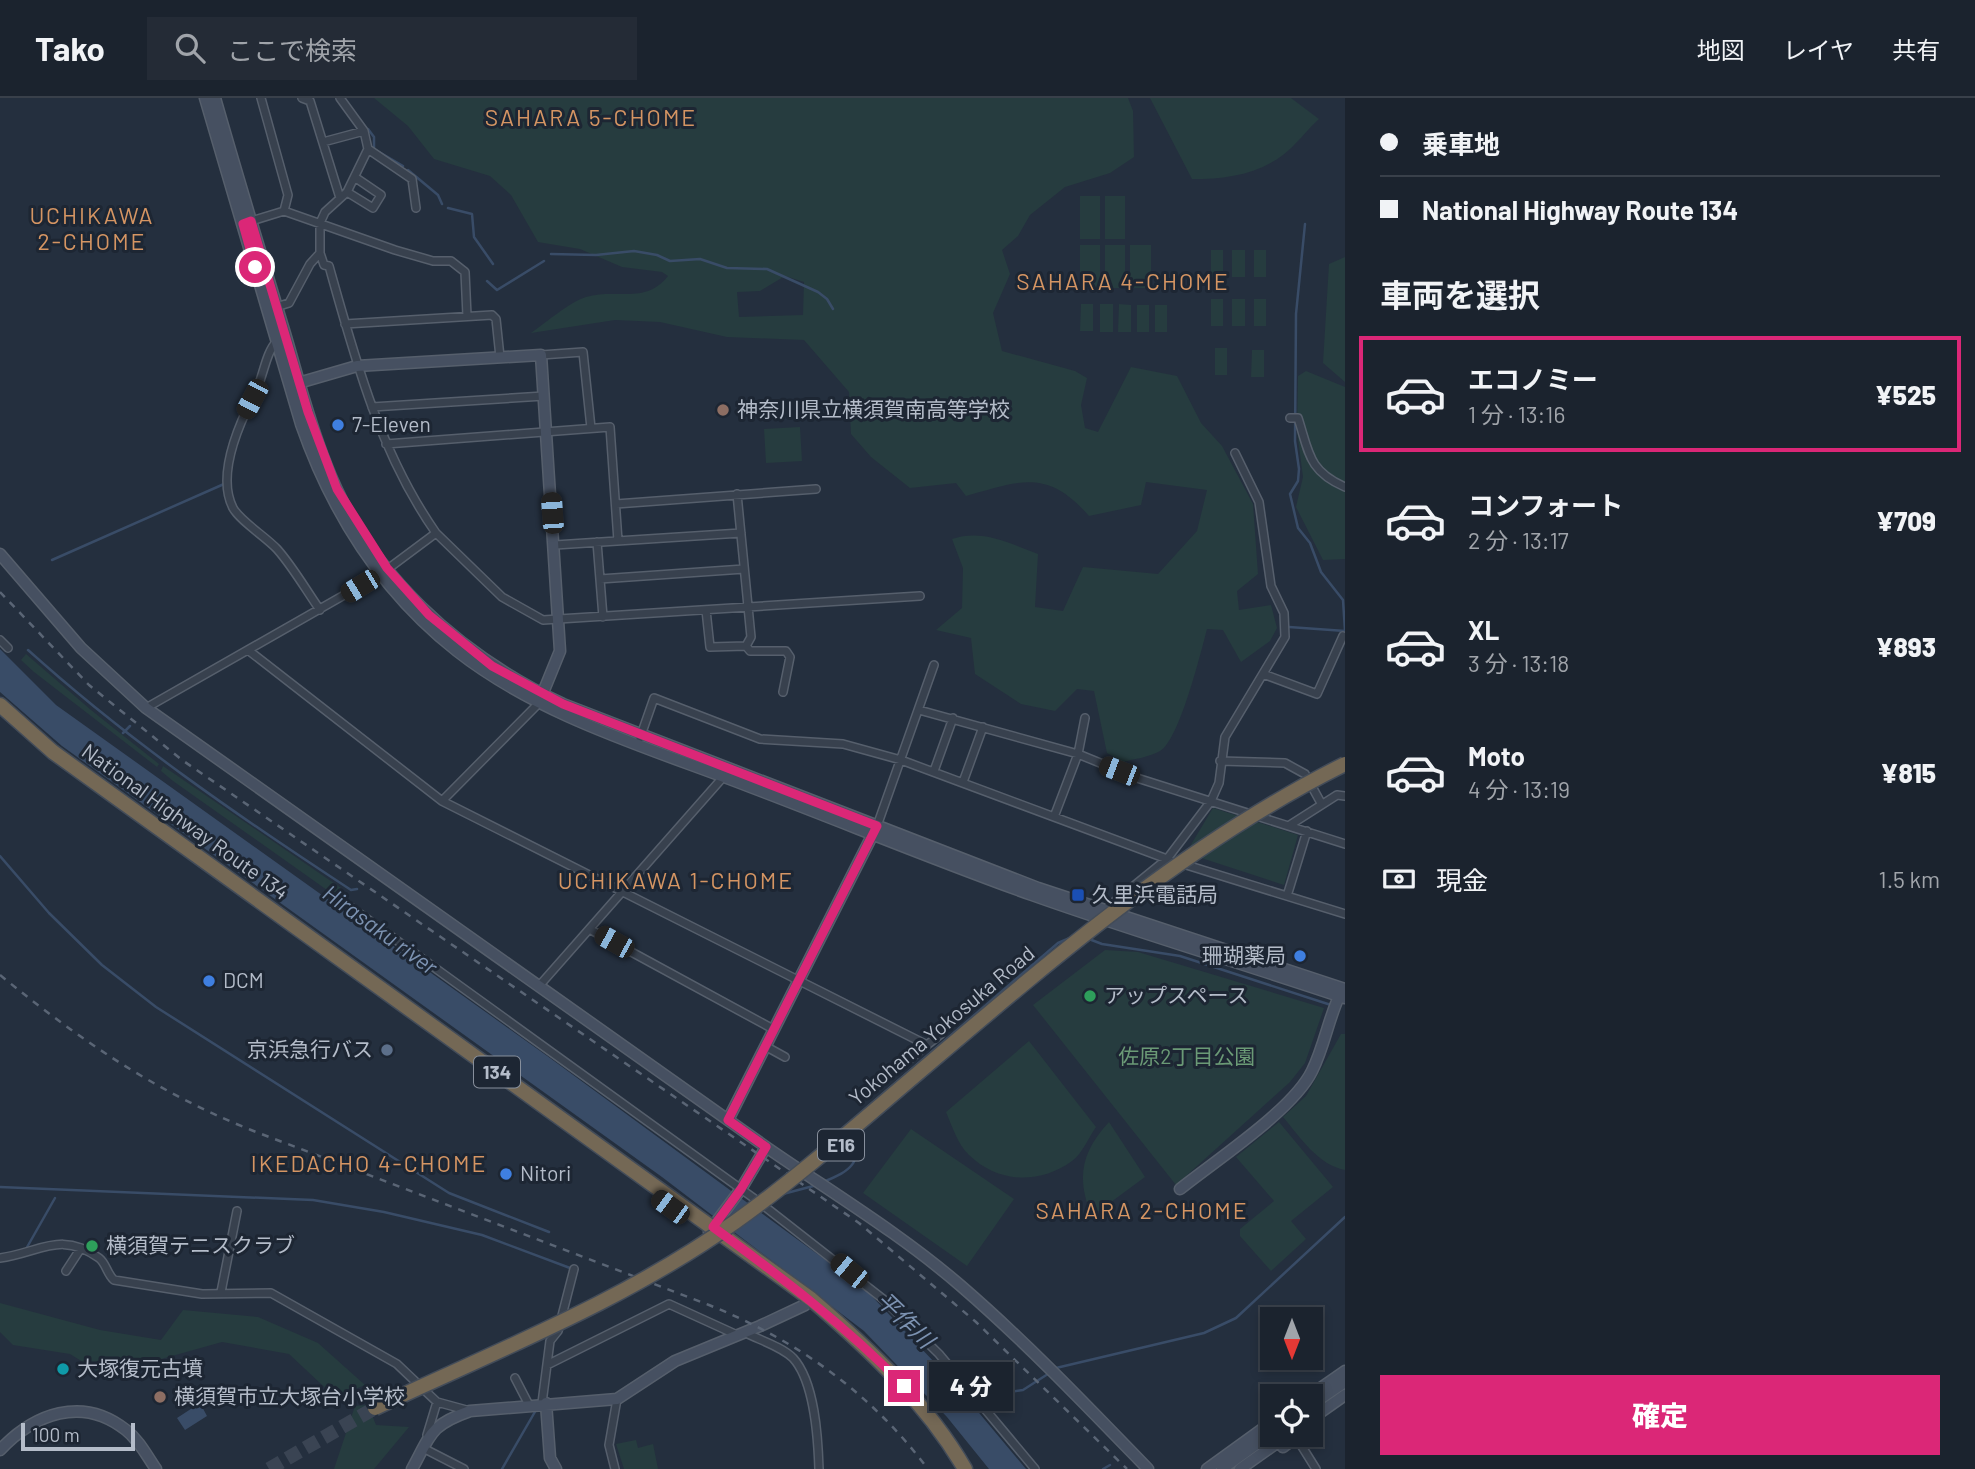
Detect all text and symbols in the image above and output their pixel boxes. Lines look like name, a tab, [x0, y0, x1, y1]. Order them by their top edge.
search box	[147, 17, 637, 80]
text: Tako	[35, 28, 105, 68]
icon: search	[171, 29, 209, 67]
text: ここで検索	[227, 34, 357, 65]
text: 地図	[1697, 35, 1745, 64]
text: レイヤ	[1783, 35, 1854, 64]
text: 共有	[1892, 35, 1940, 64]
district label: SAHARA 5-CHOME	[485, 103, 697, 131]
text: 乗車地	[1422, 128, 1500, 159]
text: National Highway Route 134	[1422, 194, 1738, 225]
district label: UCHIKAWA 2-CHOME	[29, 201, 155, 255]
route start	[239, 251, 271, 283]
district label: SAHARA 4-CHOME	[1016, 267, 1230, 295]
text: 車両を選択	[1380, 275, 1540, 313]
icon: car	[1384, 363, 1447, 426]
text: エコノミー	[1468, 363, 1598, 394]
car	[233, 376, 272, 422]
text: ¥525	[1875, 379, 1936, 410]
place label: 神奈川県立横須賀南高等学校	[737, 396, 1010, 421]
text: 1 分 · 13:16	[1468, 400, 1565, 428]
marker: 神奈川県立横須賀南高等学校	[715, 402, 731, 418]
place label: 7-Eleven	[352, 411, 431, 436]
marker: 7-Eleven	[330, 417, 346, 433]
icon: car	[1384, 489, 1447, 552]
text: コンフォート	[1468, 489, 1623, 520]
car	[541, 491, 564, 535]
text: ¥709	[1876, 505, 1936, 536]
text: 2 分 · 13:17	[1468, 526, 1569, 554]
car	[337, 566, 384, 606]
text: XL	[1468, 614, 1499, 645]
icon: car	[1384, 615, 1447, 678]
text: ¥893	[1876, 631, 1936, 662]
text: 3 分 · 13:18	[1468, 649, 1569, 677]
street label: National Highway Route 134	[78, 737, 294, 904]
text: Moto	[1468, 740, 1525, 771]
icon: car	[1384, 741, 1447, 804]
car	[1096, 754, 1143, 788]
text: ¥815	[1881, 757, 1936, 788]
text: 4 分 · 13:19	[1468, 775, 1570, 803]
icon: cash	[1380, 860, 1418, 898]
text: 現金	[1436, 864, 1488, 895]
text: 1.5 km	[1879, 865, 1940, 893]
district label: UCHIKAWA 1-CHOME	[558, 866, 794, 894]
water label: Hirasaku river	[318, 878, 444, 981]
place label: 久里浜電話局	[1092, 881, 1218, 906]
marker: 久里浜電話局	[1070, 887, 1086, 903]
car	[591, 923, 638, 961]
street label: Yokohama Yokosuka Road	[843, 940, 1039, 1110]
place label: 珊瑚薬局	[1202, 942, 1286, 967]
marker: 珊瑚薬局	[1292, 948, 1308, 964]
place label: DCM	[223, 967, 264, 992]
marker: DCM	[201, 973, 217, 989]
place label: アップスペース	[1104, 982, 1248, 1007]
marker: アップスペース	[1082, 988, 1098, 1004]
place label: 京浜急行バス	[247, 1036, 373, 1061]
marker: 京浜急行バス	[379, 1042, 395, 1058]
park label: 佐原2丁目公園	[1118, 1043, 1256, 1068]
road number: 134	[474, 1056, 520, 1088]
road number: E16	[818, 1130, 864, 1161]
district label: IKEDACHO 4-CHOME	[251, 1149, 487, 1177]
place label: Nitori	[520, 1160, 571, 1185]
marker: Nitori	[498, 1166, 514, 1182]
car	[647, 1186, 694, 1228]
district label: SAHARA 2-CHOME	[1035, 1196, 1249, 1224]
place label: 横須賀テニスクラブ	[106, 1232, 295, 1257]
marker: 横須賀テニスクラブ	[84, 1238, 100, 1254]
car	[827, 1250, 872, 1292]
water label: 平作川	[871, 1285, 942, 1355]
north arrow	[1260, 1307, 1323, 1370]
map controls	[1260, 1307, 1323, 1447]
place label: 大塚復元古墳	[77, 1355, 203, 1380]
marker: 大塚復元古墳	[55, 1361, 71, 1377]
callout: 4 分	[928, 1362, 1012, 1410]
route end	[888, 1370, 920, 1402]
text: 4 分	[950, 1372, 992, 1400]
button: 確定	[1380, 1375, 1940, 1455]
place label: 横須賀市立大塚台小学校	[174, 1383, 405, 1408]
button: locate	[1260, 1384, 1323, 1447]
marker: 横須賀市立大塚台小学校	[152, 1389, 168, 1405]
scale bar	[21, 1420, 135, 1452]
text: 100 m	[32, 1423, 80, 1446]

